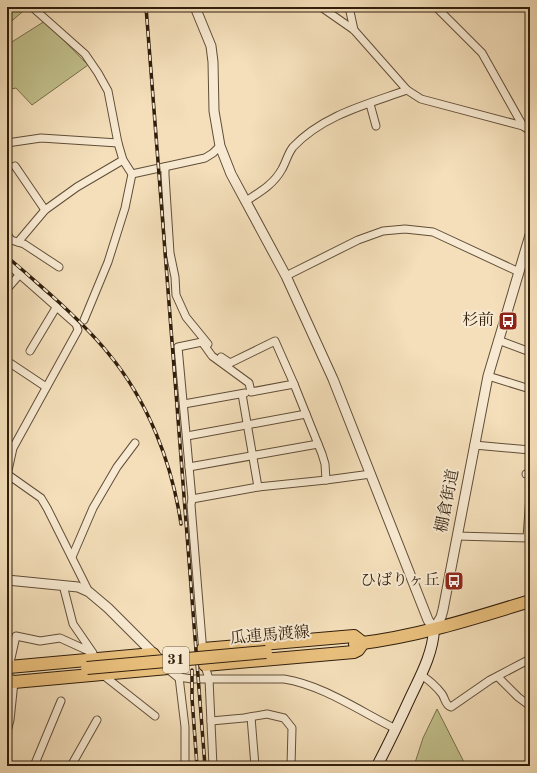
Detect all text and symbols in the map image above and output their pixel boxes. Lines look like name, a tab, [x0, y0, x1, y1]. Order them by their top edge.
bus stop icon: 杉前	[497, 310, 519, 332]
place label: 杉前	[462, 311, 494, 329]
street label: 棚倉街道	[432, 468, 462, 534]
bus stop icon: ひばりヶ丘	[443, 570, 465, 592]
place label: ひばりヶ丘	[360, 571, 440, 589]
street label: 瓜連馬渡線	[229, 623, 311, 647]
road number: 31	[163, 647, 189, 673]

